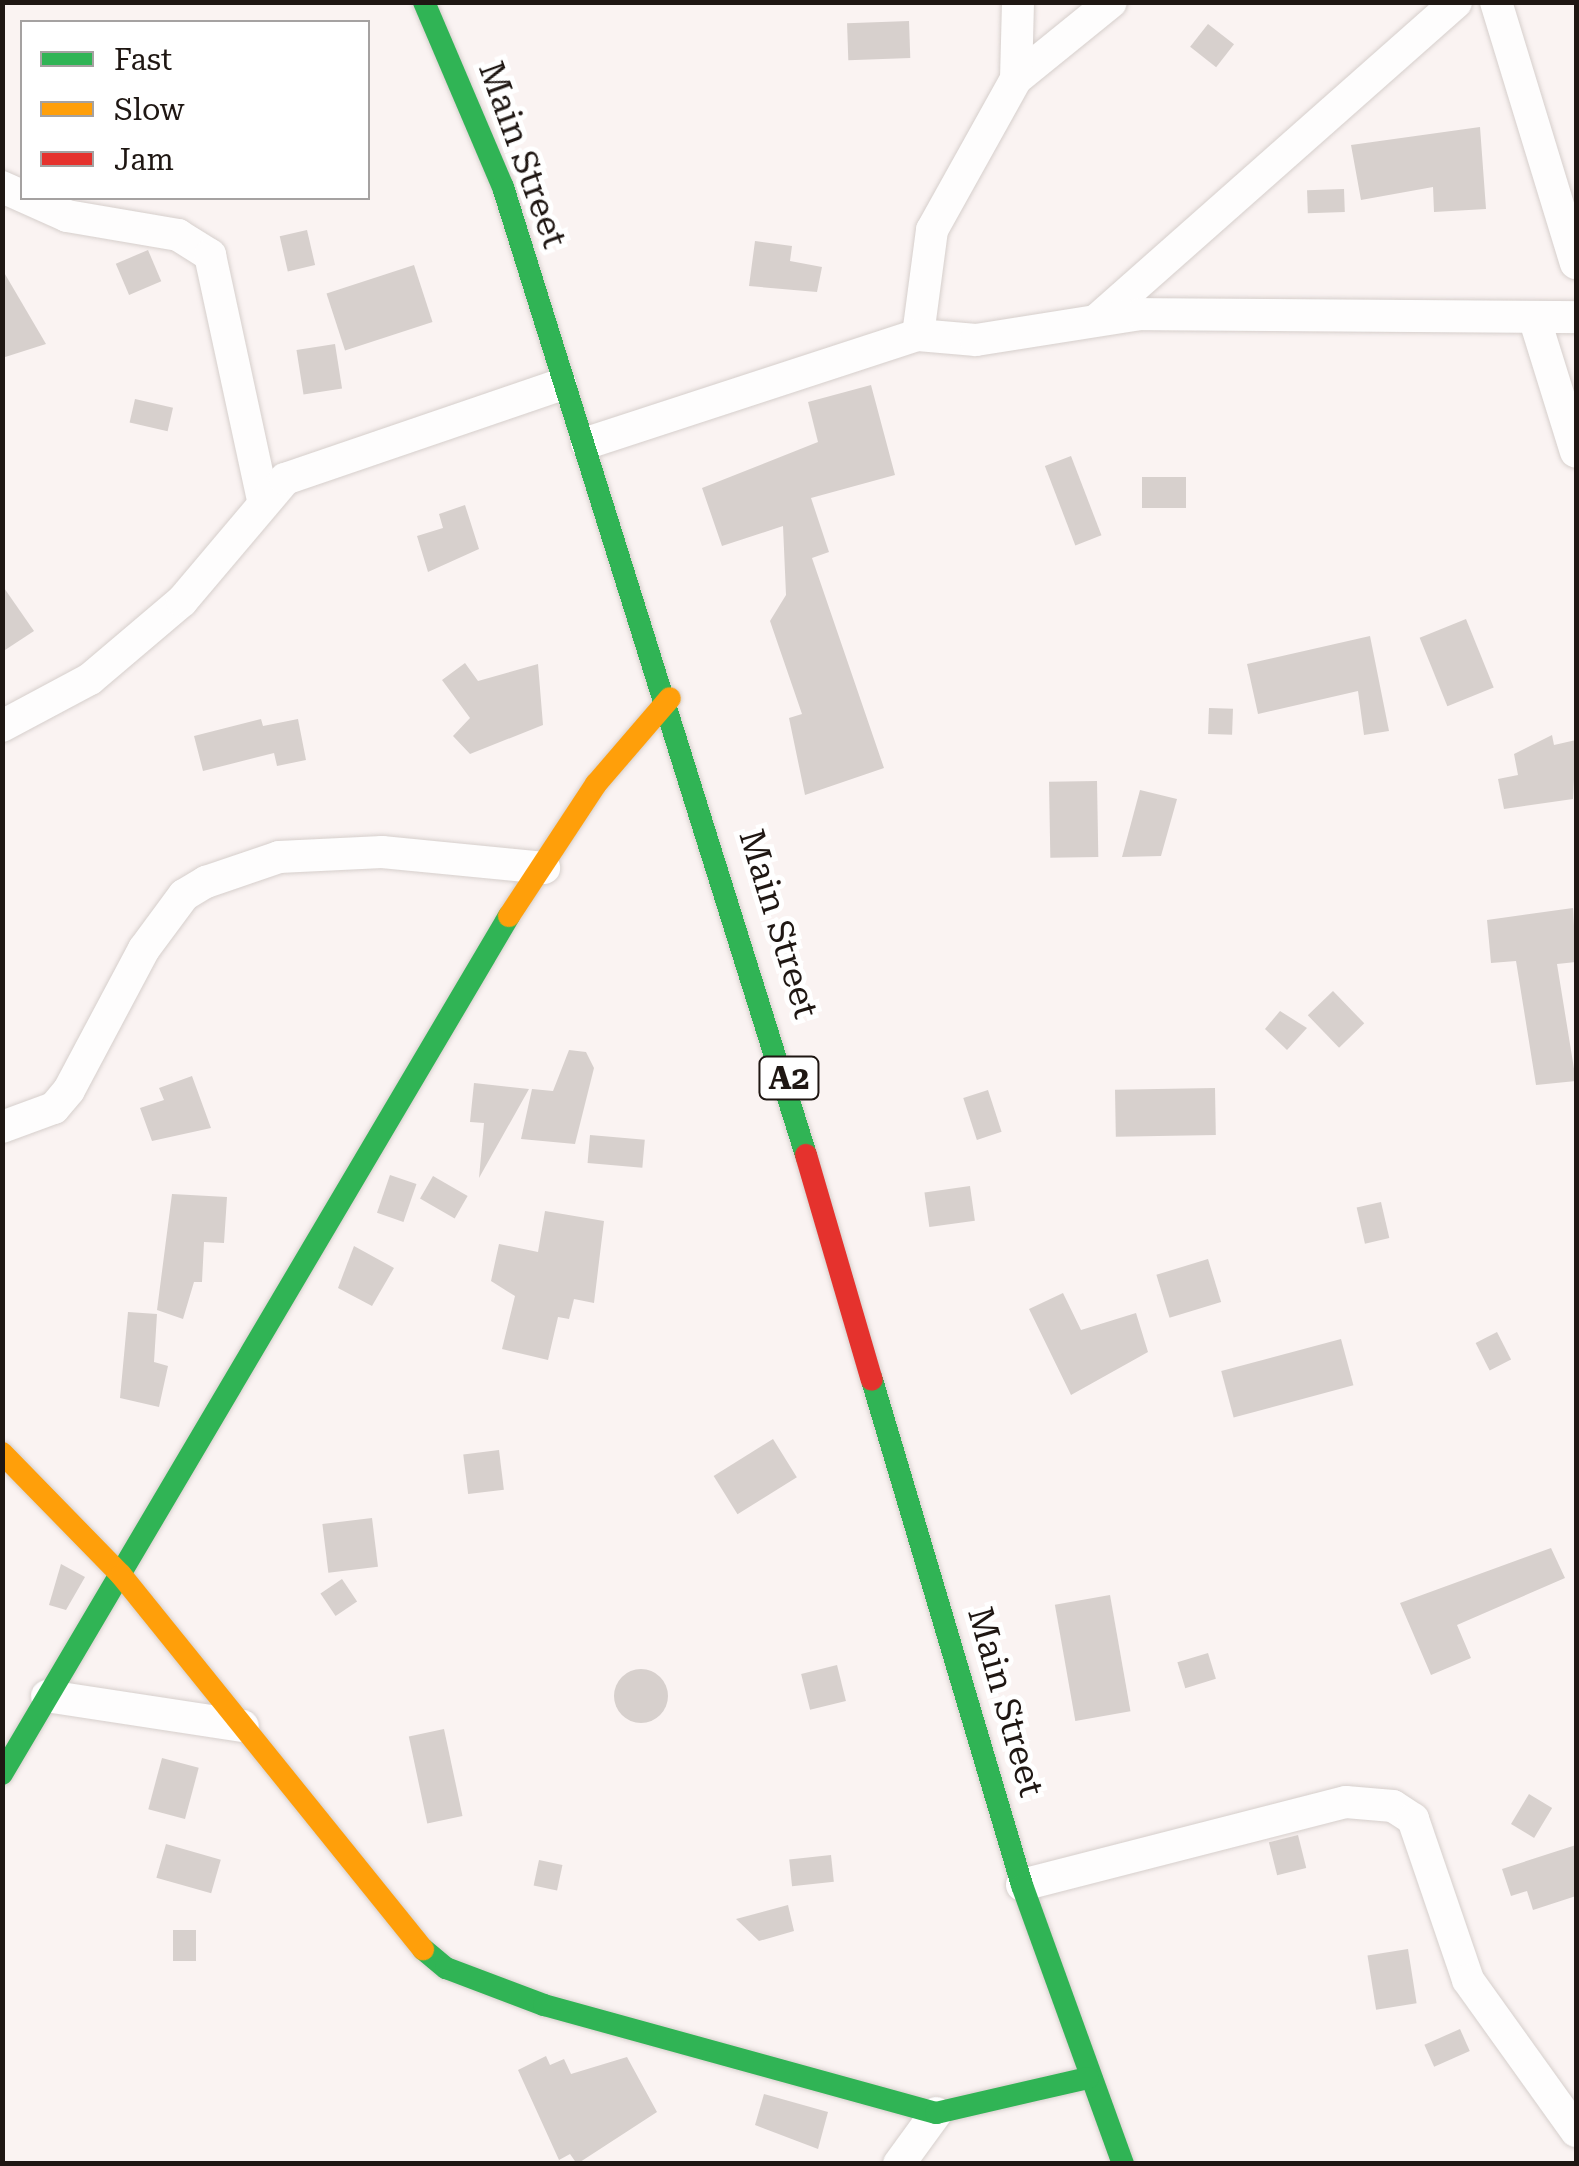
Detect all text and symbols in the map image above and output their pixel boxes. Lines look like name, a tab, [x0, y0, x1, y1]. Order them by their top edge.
legend	[20, 20, 370, 200]
text: Fast	[114, 42, 172, 77]
street label: Main Street	[469, 56, 575, 254]
text: Slow	[114, 92, 185, 127]
text: Jam	[114, 142, 174, 177]
street label: Main Street	[729, 825, 827, 1023]
road number: A2	[756, 1051, 822, 1105]
street label: Main Street	[958, 1603, 1052, 1801]

